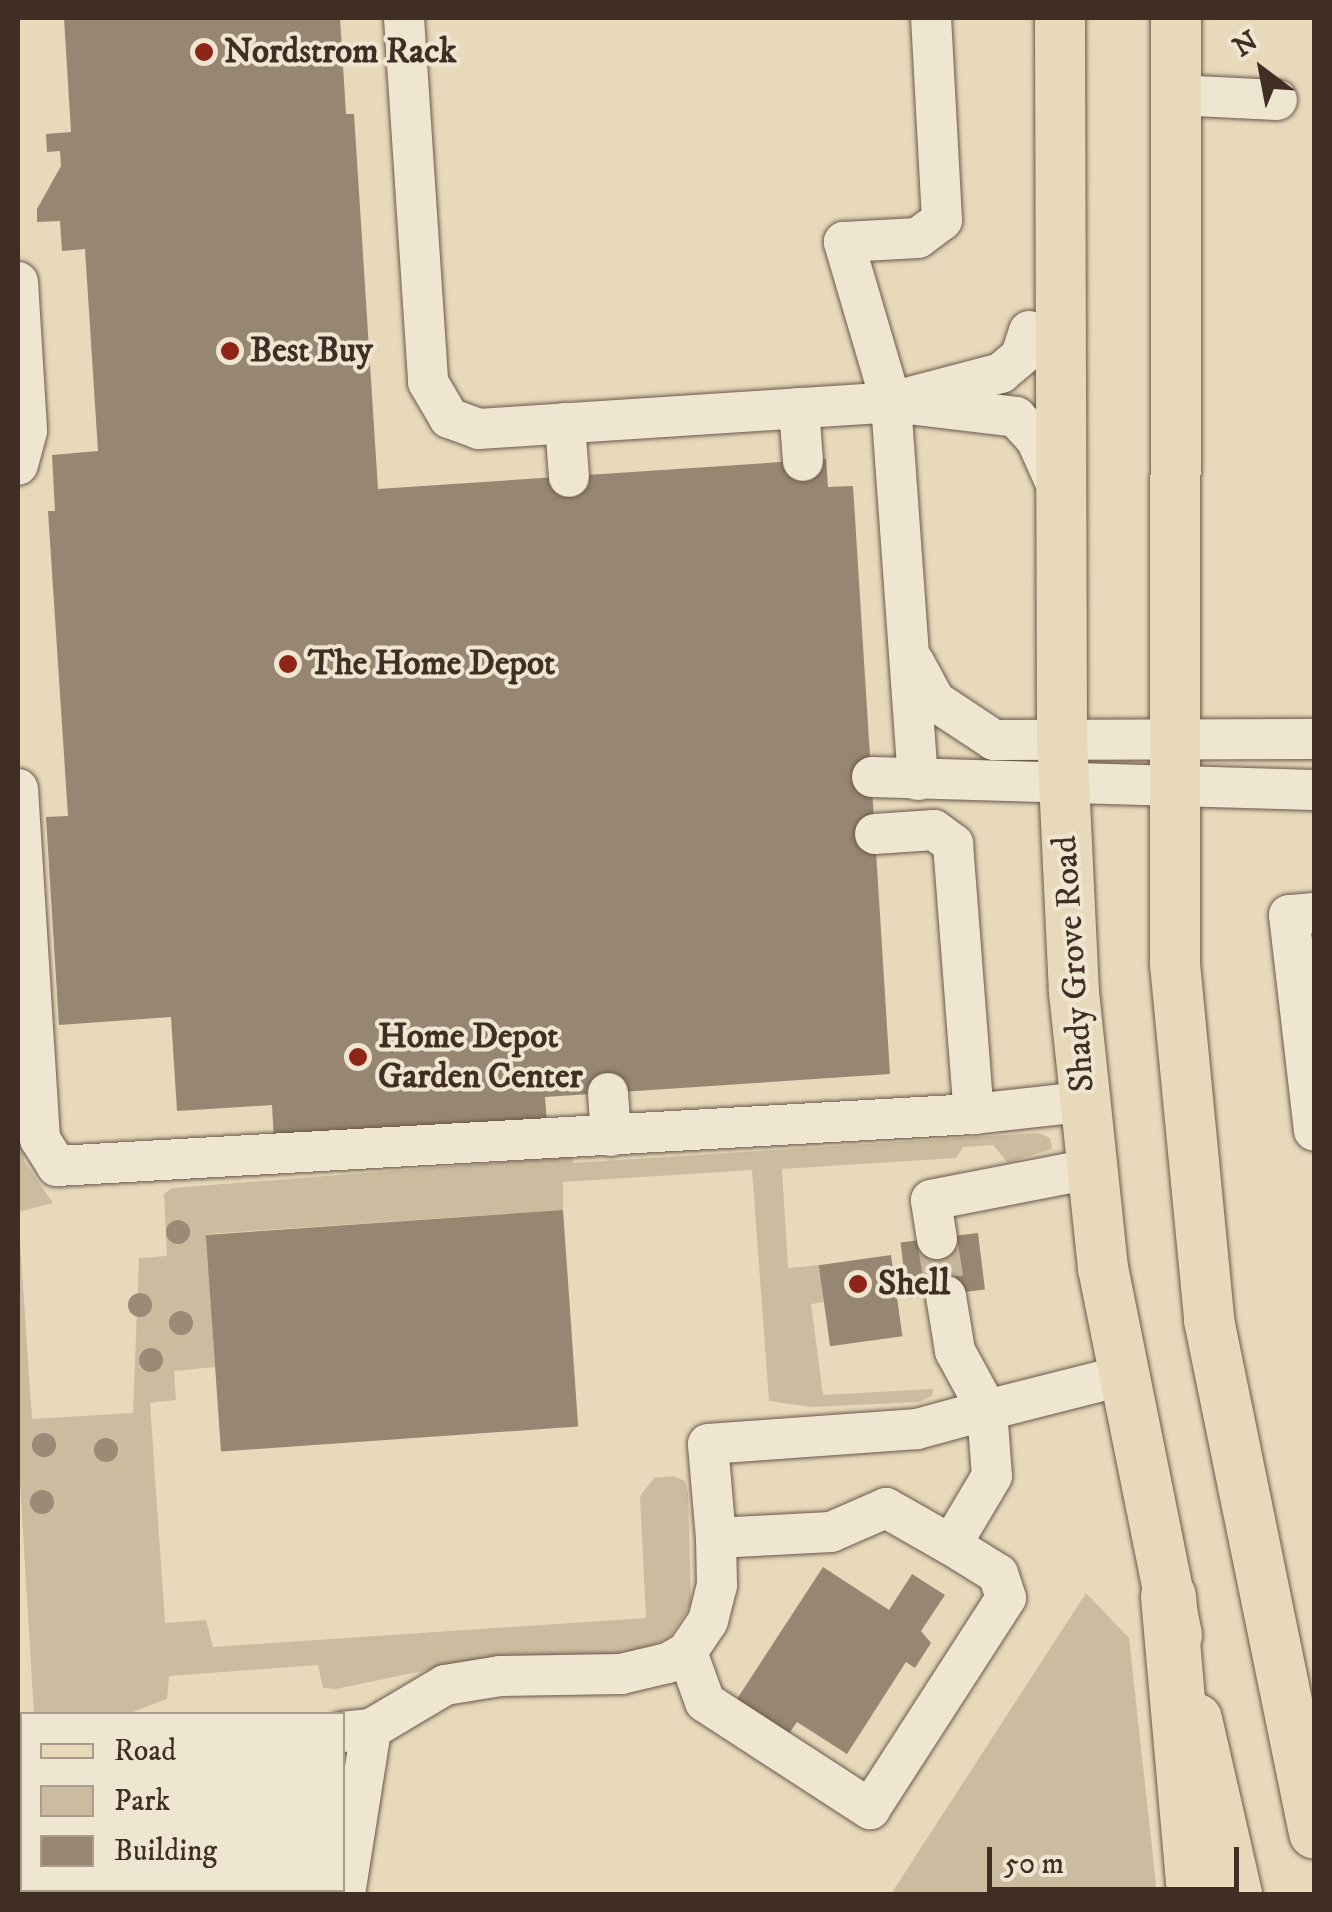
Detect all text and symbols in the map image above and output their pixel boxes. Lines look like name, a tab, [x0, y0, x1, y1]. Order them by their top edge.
north arrow	[1212, 20, 1312, 120]
text: N	[1227, 23, 1265, 65]
place label: Nordstrom Rack	[224, 31, 457, 73]
marker: Nordstrom Rack	[193, 41, 215, 63]
place label: Best Buy	[250, 330, 373, 372]
marker: Best Buy	[219, 340, 241, 362]
place label: The Home Depot	[308, 643, 555, 685]
marker: The Home Depot	[277, 653, 299, 675]
street label: Shady Grove Road	[1044, 834, 1104, 1094]
place label: Home Depot Garden Center	[378, 1016, 583, 1098]
marker: Home Depot Garden Center	[347, 1046, 369, 1068]
place label: Shell	[878, 1263, 950, 1305]
marker: Shell	[847, 1273, 869, 1295]
legend	[20, 1712, 345, 1892]
text: Road	[114, 1733, 176, 1770]
text: Park	[114, 1783, 170, 1820]
scale bar	[992, 1827, 1244, 1889]
text: Building	[114, 1833, 217, 1870]
text: 50 m	[1004, 1846, 1064, 1883]

